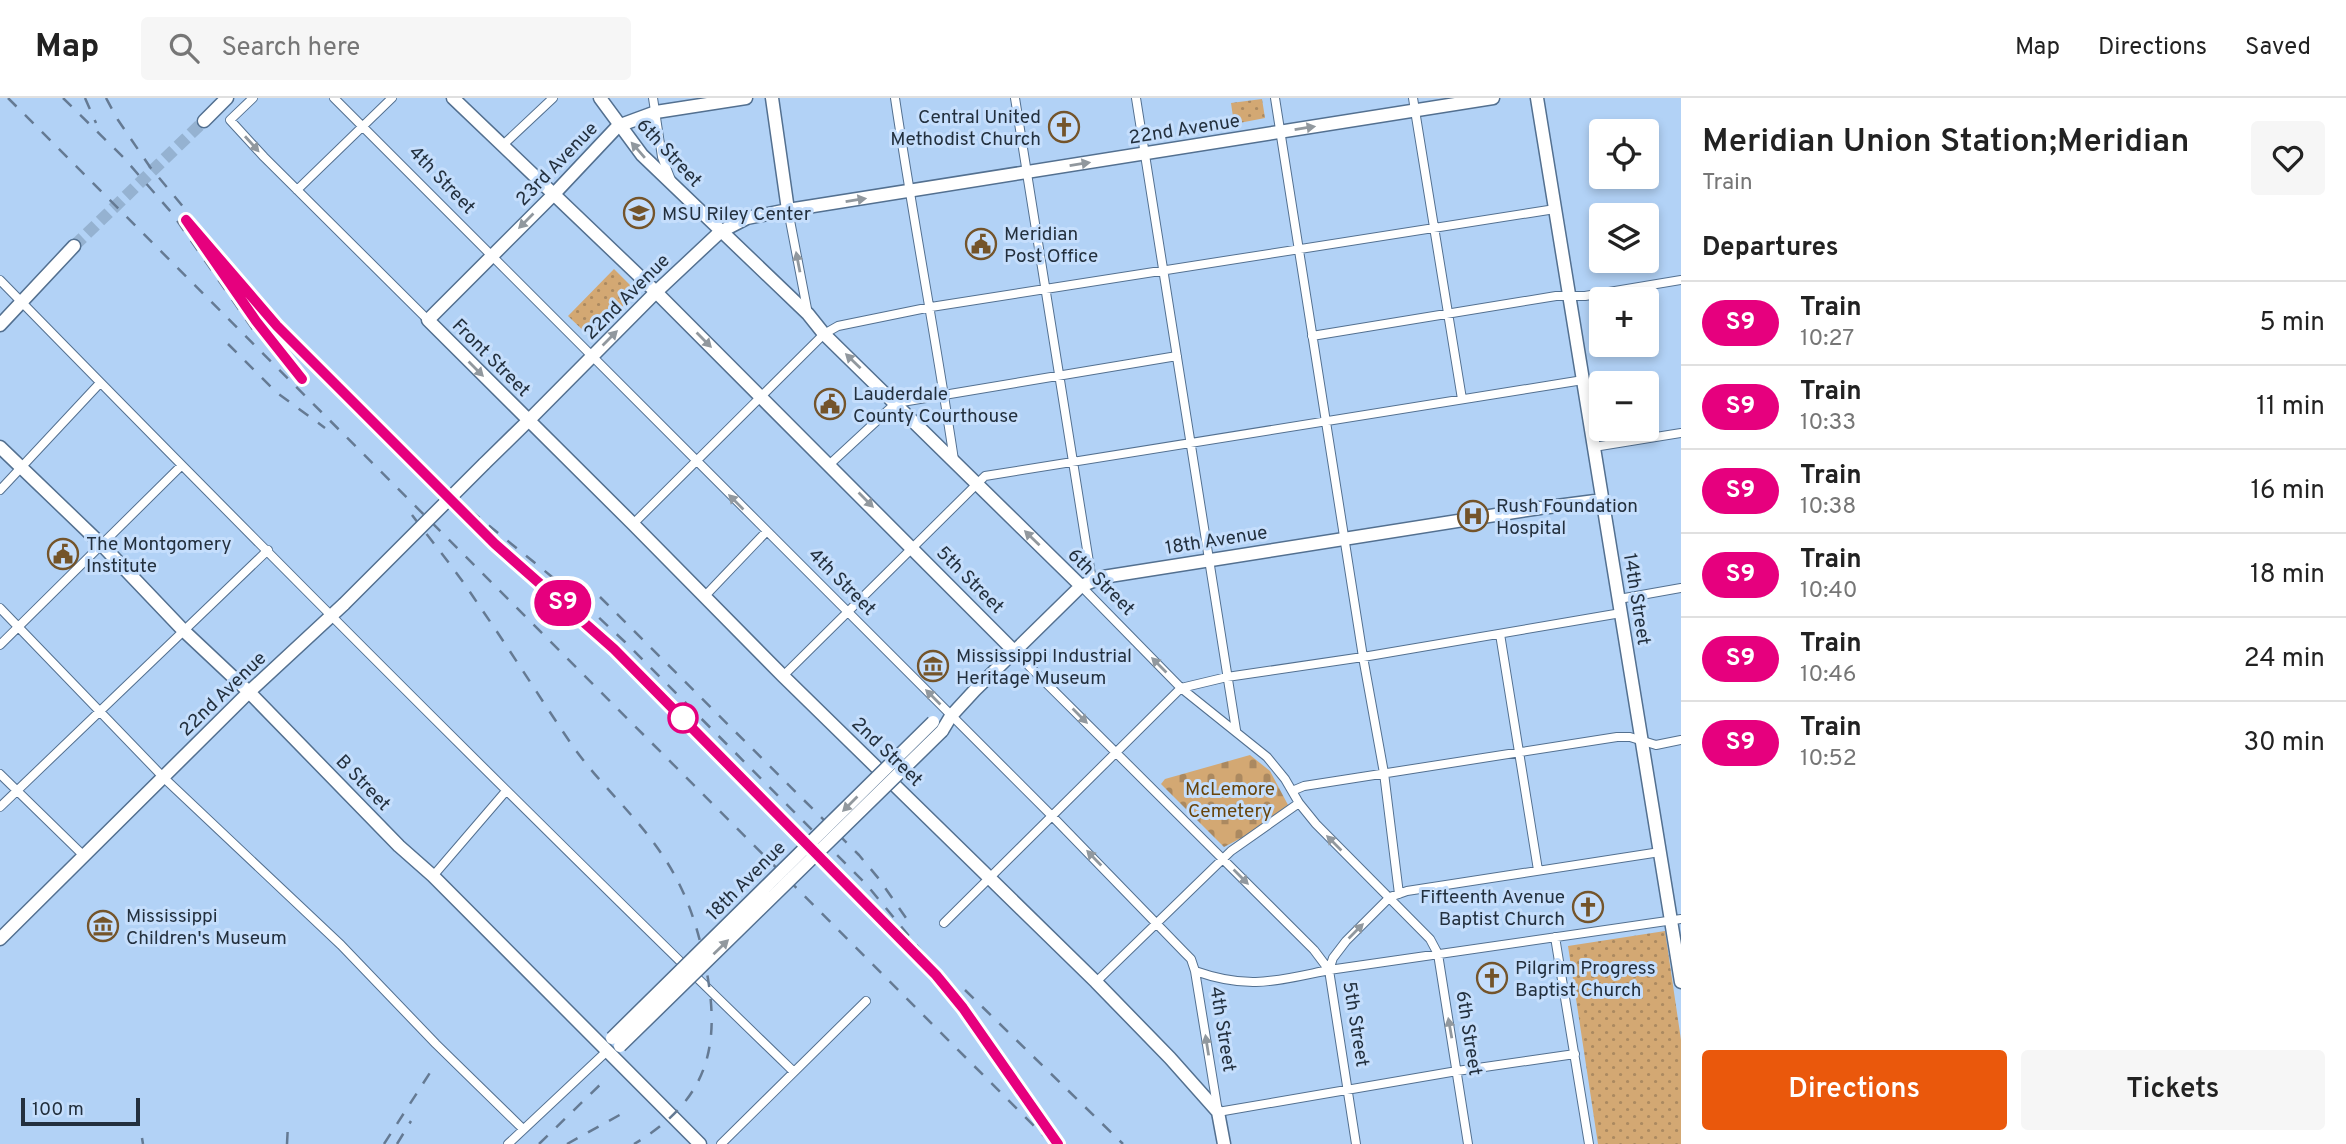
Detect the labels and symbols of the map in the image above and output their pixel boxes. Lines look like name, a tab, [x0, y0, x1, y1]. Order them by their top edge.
place label: Central United Methodist Church	[890, 106, 1041, 152]
street label: 22nd Avenue	[1127, 109, 1242, 151]
church icon: Central United Methodist Church	[1047, 110, 1081, 144]
street label: 6th Street	[631, 114, 707, 193]
street label: 23rd Avenue	[511, 117, 604, 212]
one-way arrow	[1294, 122, 1316, 133]
one-way arrow	[244, 135, 260, 153]
street label: 4th Street	[403, 141, 480, 220]
one-way arrow	[630, 141, 646, 159]
one-way arrow	[1069, 158, 1091, 169]
one-way arrow	[845, 194, 867, 205]
school or university icon: MSU Riley Center	[622, 196, 656, 230]
place label: MSU Riley Center	[662, 203, 812, 227]
one-way arrow	[518, 213, 535, 230]
place label: Meridian Post Office	[1004, 223, 1098, 269]
public building icon: Meridian Post Office	[964, 227, 998, 261]
street label: 22nd Avenue	[579, 249, 676, 346]
one-way arrow	[793, 251, 804, 273]
street label: Front Street	[446, 314, 535, 403]
one-way arrow	[602, 329, 619, 346]
one-way arrow	[695, 332, 712, 349]
one-way arrow	[844, 353, 861, 370]
one-way arrow	[468, 361, 484, 377]
place label: Lauderdale County Courthouse	[853, 383, 1018, 429]
public building icon: Lauderdale County Courthouse	[813, 387, 847, 421]
one-way arrow	[857, 491, 873, 508]
one-way arrow	[728, 494, 745, 511]
place label: Rush Foundation Hospital	[1496, 495, 1638, 541]
hospital icon: Rush Foundation Hospital	[1456, 499, 1490, 533]
street label: 18th Avenue	[1164, 521, 1269, 561]
one-way arrow	[1024, 531, 1041, 547]
place label: The Montgomery Institute	[86, 533, 231, 579]
public building icon: The Montgomery Institute	[46, 537, 80, 571]
street label: 5th Street	[931, 541, 1009, 619]
street label: 4th Street	[803, 543, 881, 621]
street label: 6th Street	[1062, 544, 1139, 621]
street label: 14th Street	[1617, 552, 1655, 647]
line badge: S9	[532, 580, 594, 626]
place label: Mississippi Industrial Heritage Museum	[956, 645, 1132, 691]
street label: 22nd Avenue	[175, 647, 272, 742]
museum icon: Mississippi Industrial Heritage Museum	[916, 649, 950, 683]
one-way arrow	[1150, 657, 1167, 674]
one-way arrow	[924, 689, 941, 706]
unlabelled marker	[668, 703, 698, 733]
one-way arrow	[1071, 708, 1088, 725]
street label: 2nd Street	[846, 713, 927, 792]
street label: B Street	[330, 750, 395, 817]
park label: McLemore Cemetery	[1185, 778, 1275, 824]
one-way arrow	[842, 795, 859, 811]
one-way arrow	[1327, 835, 1343, 852]
street label: 18th Avenue	[701, 836, 791, 926]
one-way arrow	[1086, 850, 1102, 867]
one-way arrow	[1232, 868, 1249, 884]
place label: Fifteenth Avenue Baptist Church	[1420, 886, 1565, 932]
church icon: Fifteenth Avenue Baptist Church	[1571, 890, 1605, 924]
place label: Mississippi Children's Museum	[126, 905, 287, 951]
museum icon: Mississippi Children's Museum	[86, 909, 120, 943]
one-way arrow	[1348, 923, 1364, 939]
one-way arrow	[712, 939, 729, 955]
place label: Pilgrim Progress Baptist Church	[1515, 957, 1656, 1003]
church icon: Pilgrim Progress Baptist Church	[1475, 961, 1509, 995]
street label: 5th Street	[1336, 980, 1374, 1069]
street label: 4th Street	[1203, 985, 1241, 1074]
street label: 6th Street	[1449, 989, 1487, 1077]
one-way arrow	[1444, 1017, 1455, 1039]
one-way arrow	[1201, 1033, 1212, 1055]
scale bar	[21, 1095, 140, 1127]

